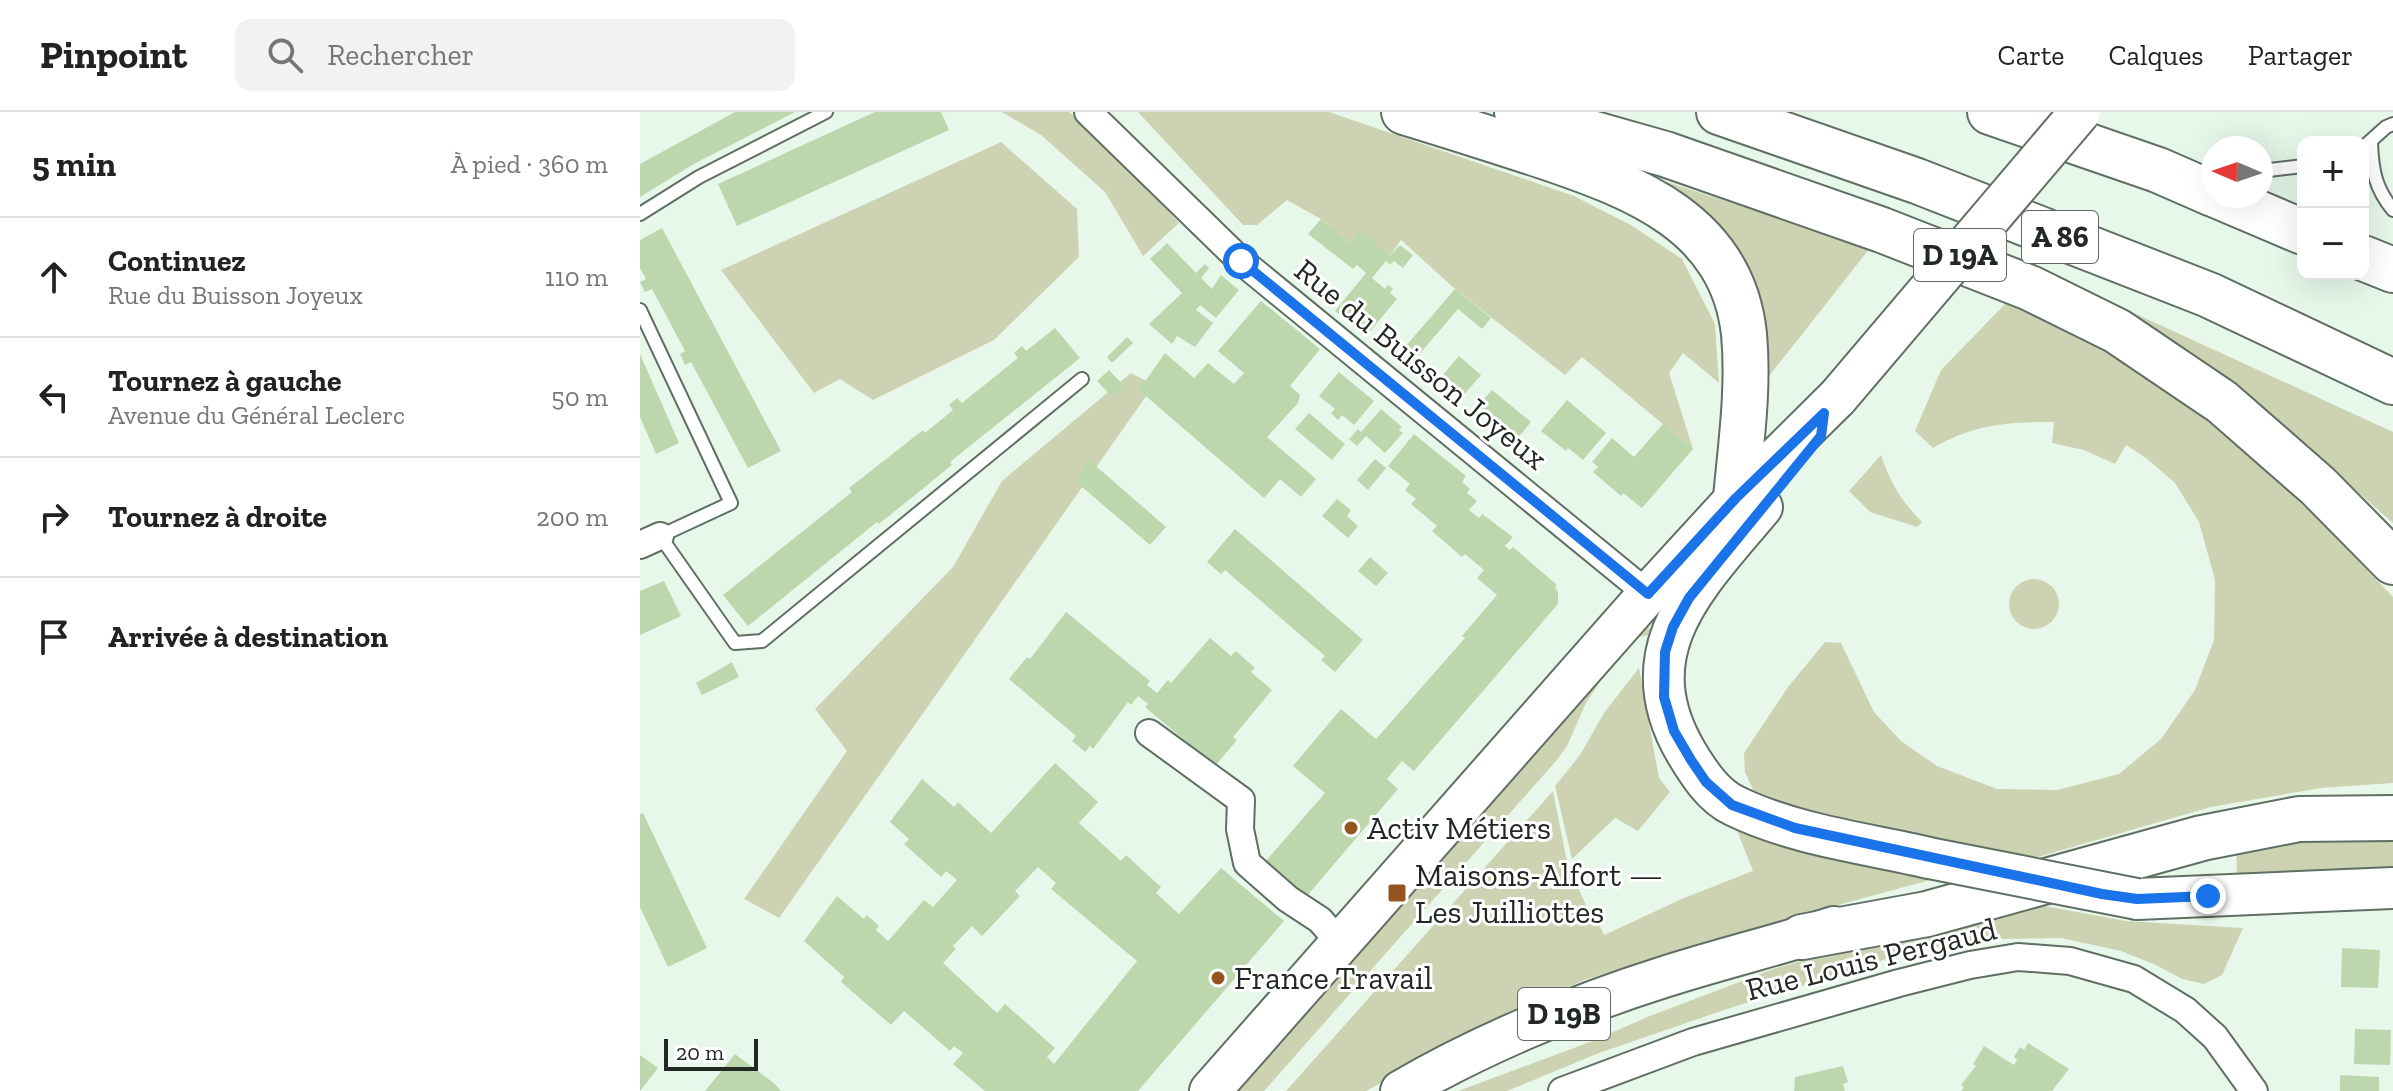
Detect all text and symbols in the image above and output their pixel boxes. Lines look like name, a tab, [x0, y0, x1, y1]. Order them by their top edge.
search box	[235, 19, 795, 91]
text: Pinpoint	[40, 32, 187, 78]
icon: search	[263, 33, 307, 77]
text: Rechercher	[327, 37, 474, 73]
text: Carte	[1998, 39, 2064, 72]
text: Calques	[2108, 39, 2204, 72]
text: Partager	[2248, 39, 2353, 72]
north arrow	[2201, 136, 2273, 208]
map controls	[2297, 136, 2369, 280]
button: +	[2297, 136, 2369, 208]
text: 5 min	[32, 144, 116, 185]
text: À pied · 360 m	[451, 148, 608, 180]
button: −	[2297, 208, 2369, 280]
road number: A 86	[2022, 211, 2098, 263]
road number: D 19A	[1914, 229, 2006, 281]
text: Continuez	[108, 243, 246, 279]
route start	[1223, 243, 1259, 279]
street label: Rue du Buisson Joyeux	[1287, 251, 1555, 477]
icon: ahead	[32, 255, 76, 299]
text: 110 m	[545, 261, 608, 293]
text: Rue du Buisson Joyeux	[108, 279, 363, 311]
text: Tournez à gauche	[108, 363, 342, 399]
icon: left	[32, 375, 76, 419]
text: 50 m	[551, 381, 608, 413]
text: Avenue du Général Leclerc	[108, 399, 405, 431]
icon: right	[32, 495, 76, 539]
text: Tournez à droite	[108, 499, 327, 535]
text: 200 m	[536, 501, 608, 533]
icon: arrive	[32, 615, 76, 659]
text: Arrivée à destination	[108, 619, 388, 655]
place label: Activ Métiers	[1367, 809, 1551, 847]
marker: Activ Métiers	[1342, 819, 1360, 837]
place label: Maisons-Alfort — Les Juilliottes	[1415, 856, 1663, 931]
route end	[2190, 878, 2226, 914]
marker: Maisons-Alfort — Les Juilliottes	[1386, 882, 1408, 904]
street label: Rue Louis Pergaud	[1742, 909, 2001, 1008]
place label: France Travail	[1234, 959, 1432, 997]
marker: France Travail	[1209, 969, 1227, 987]
road number: D 19B	[1518, 988, 1610, 1040]
scale bar	[664, 1035, 758, 1071]
text: 20 m	[676, 1039, 724, 1066]

